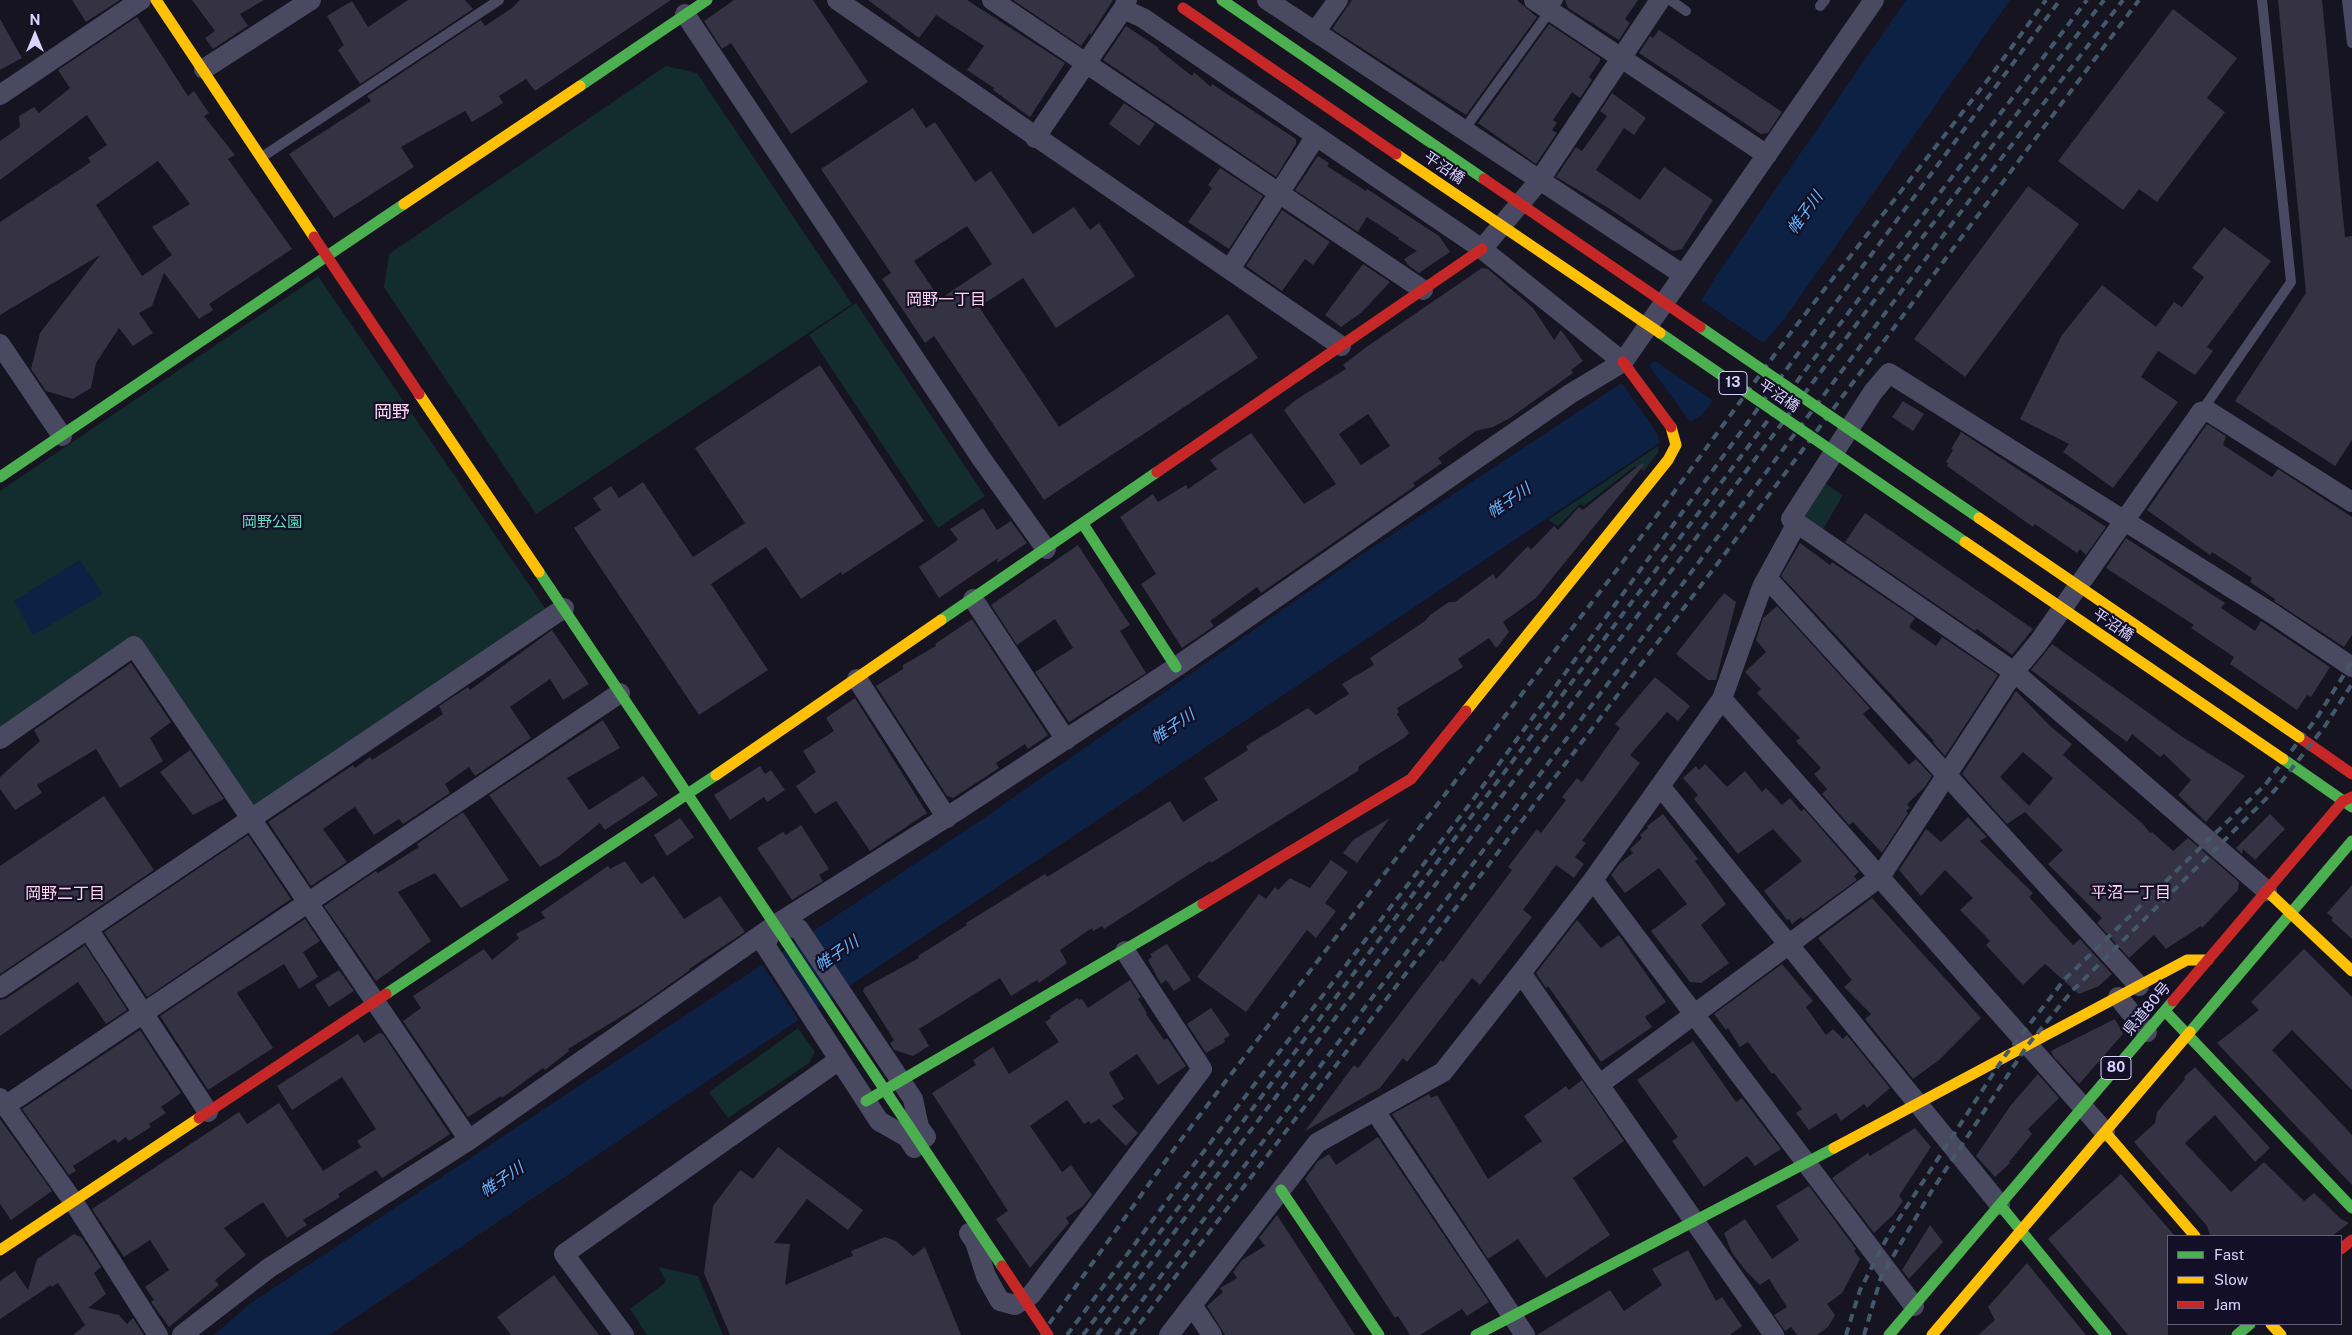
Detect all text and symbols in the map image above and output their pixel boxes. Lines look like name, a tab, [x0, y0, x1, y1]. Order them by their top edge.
north arrow	[10, 10, 60, 60]
text: N	[30, 12, 40, 28]
street label: 平沼橋	[1420, 148, 1468, 188]
water label: 帷子川	[1783, 188, 1827, 238]
district label: 岡野一丁目	[906, 290, 986, 310]
road number: 13	[1719, 372, 1747, 394]
street label: 平沼橋	[1755, 376, 1803, 416]
district label: 岡野	[374, 401, 410, 423]
water label: 帷子川	[1484, 480, 1534, 522]
park label: 岡野公園	[242, 513, 302, 531]
street label: 平沼橋	[2089, 605, 2137, 645]
water label: 帷子川	[1148, 706, 1198, 748]
district label: 平沼一丁目	[2091, 883, 2171, 903]
district label: 岡野二丁目	[25, 884, 105, 904]
water label: 帷子川	[812, 933, 862, 975]
street label: 県道80号	[2120, 979, 2174, 1039]
road number: 80	[2101, 1056, 2131, 1080]
water label: 帷子川	[477, 1159, 527, 1201]
legend	[2167, 1235, 2342, 1325]
text: Fast	[2214, 1246, 2244, 1263]
text: Slow	[2214, 1271, 2248, 1288]
text: Jam	[2214, 1296, 2241, 1313]

